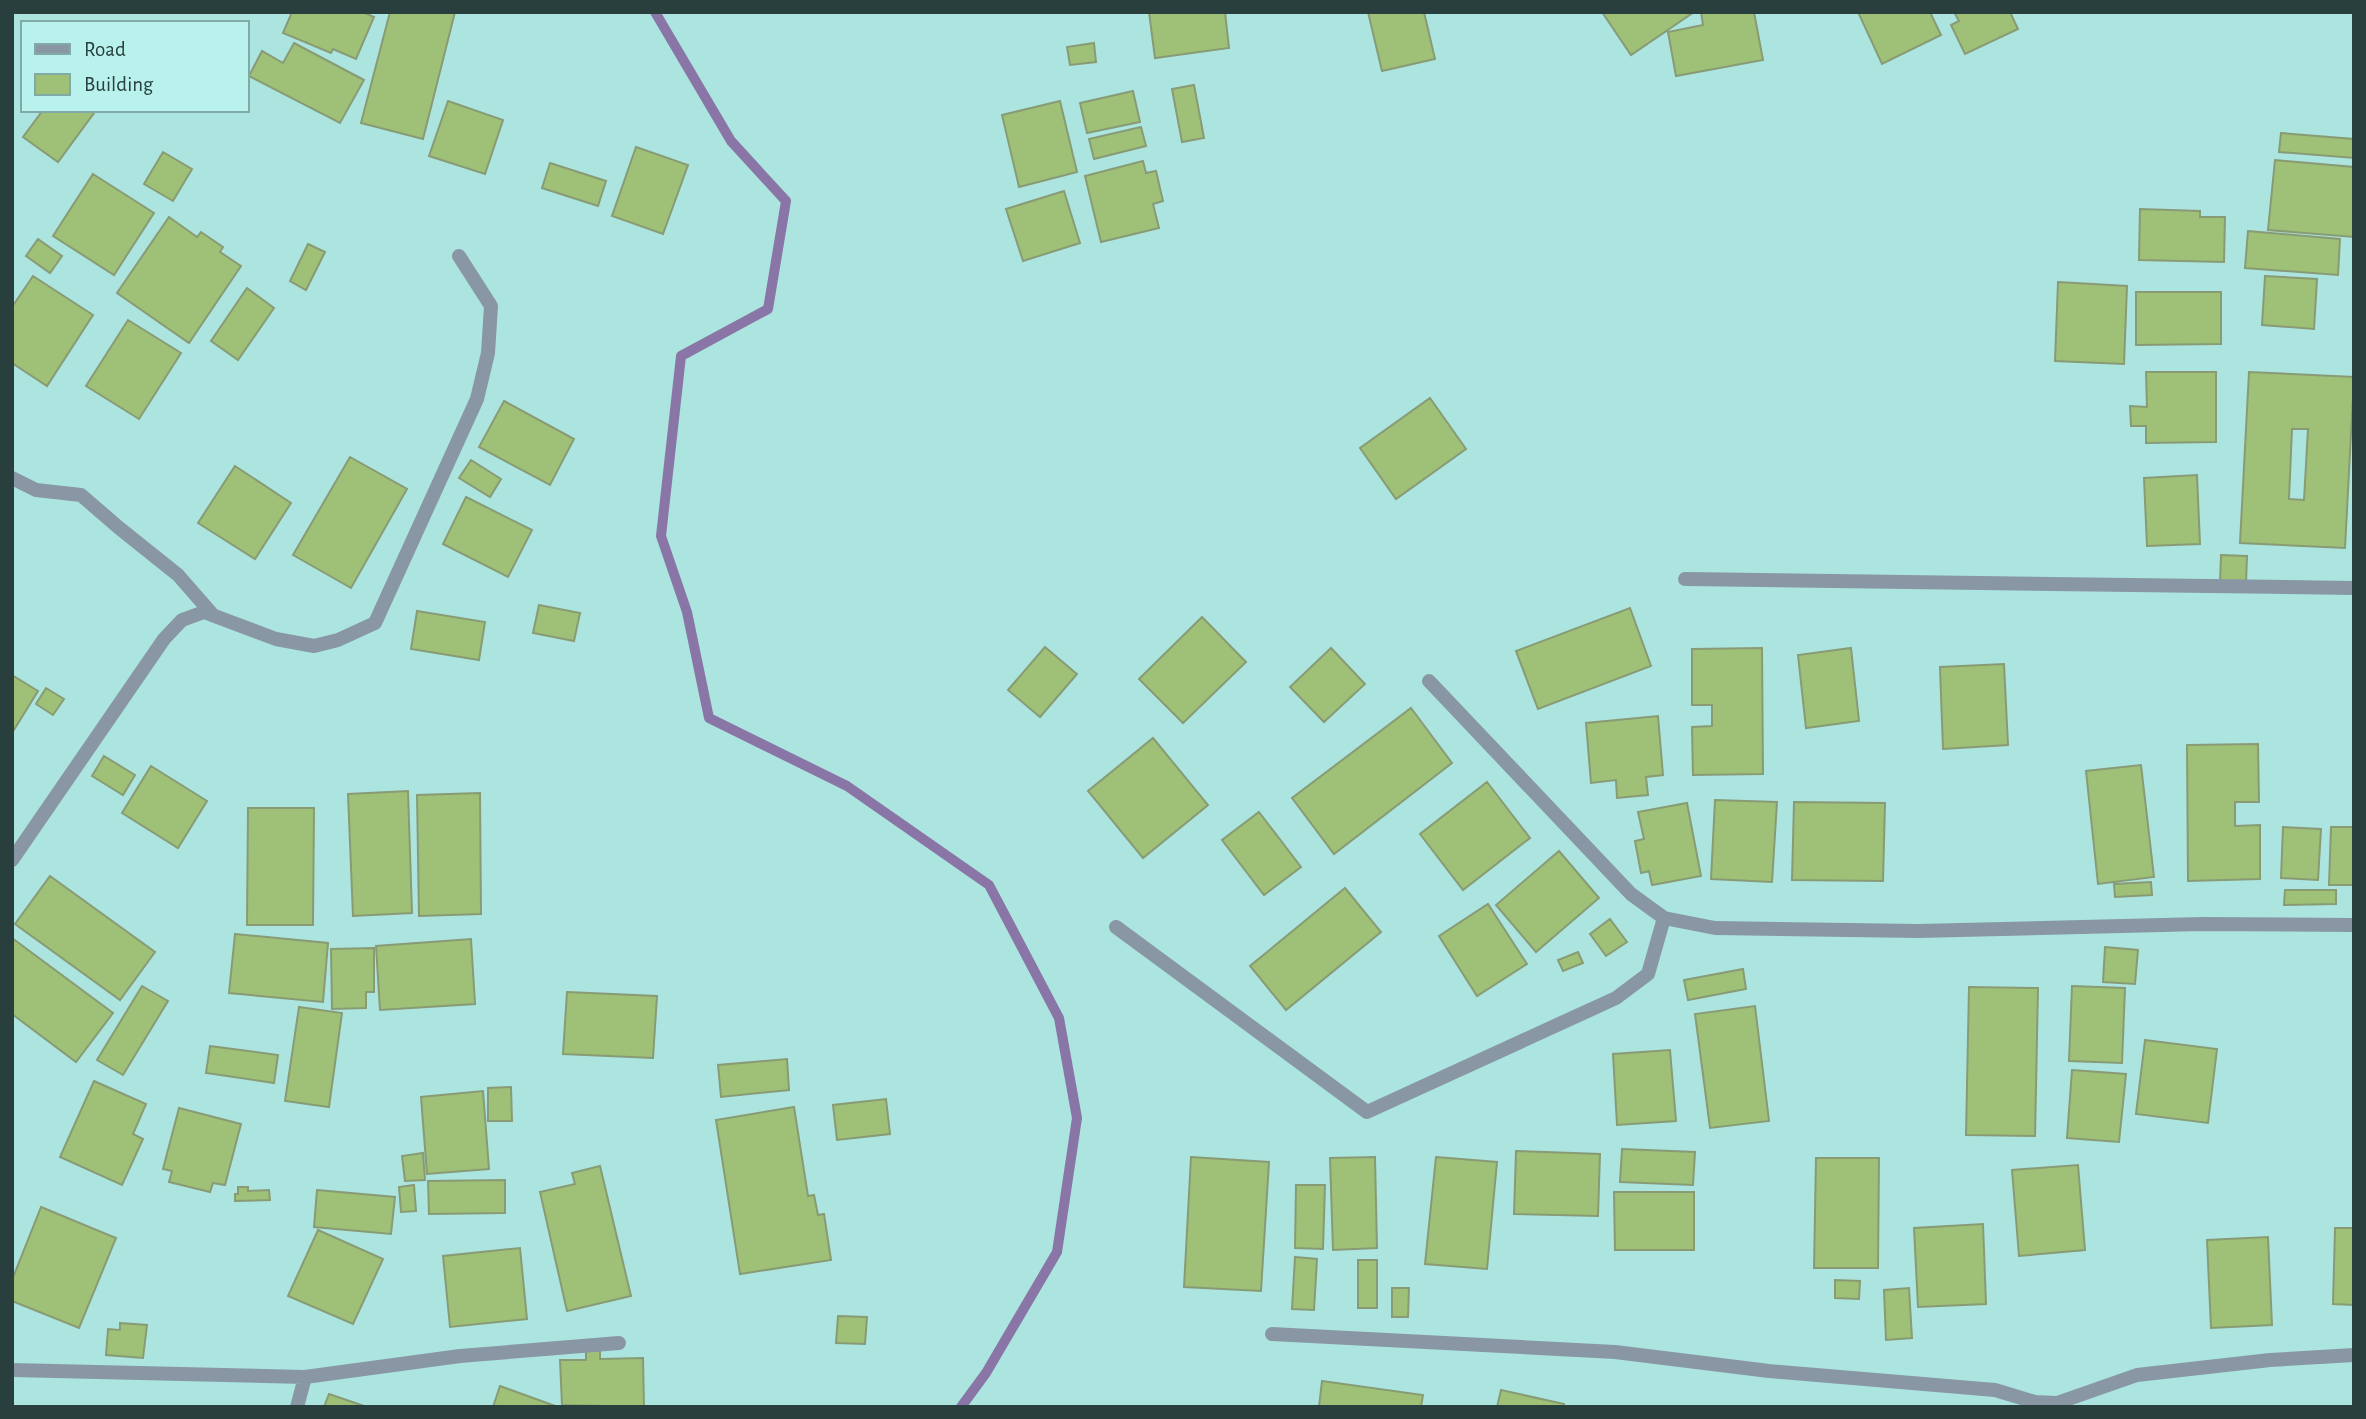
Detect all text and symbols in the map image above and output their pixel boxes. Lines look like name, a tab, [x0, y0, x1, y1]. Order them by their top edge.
legend	[21, 21, 248, 112]
text: Road	[84, 39, 126, 60]
text: Building	[84, 74, 154, 95]

